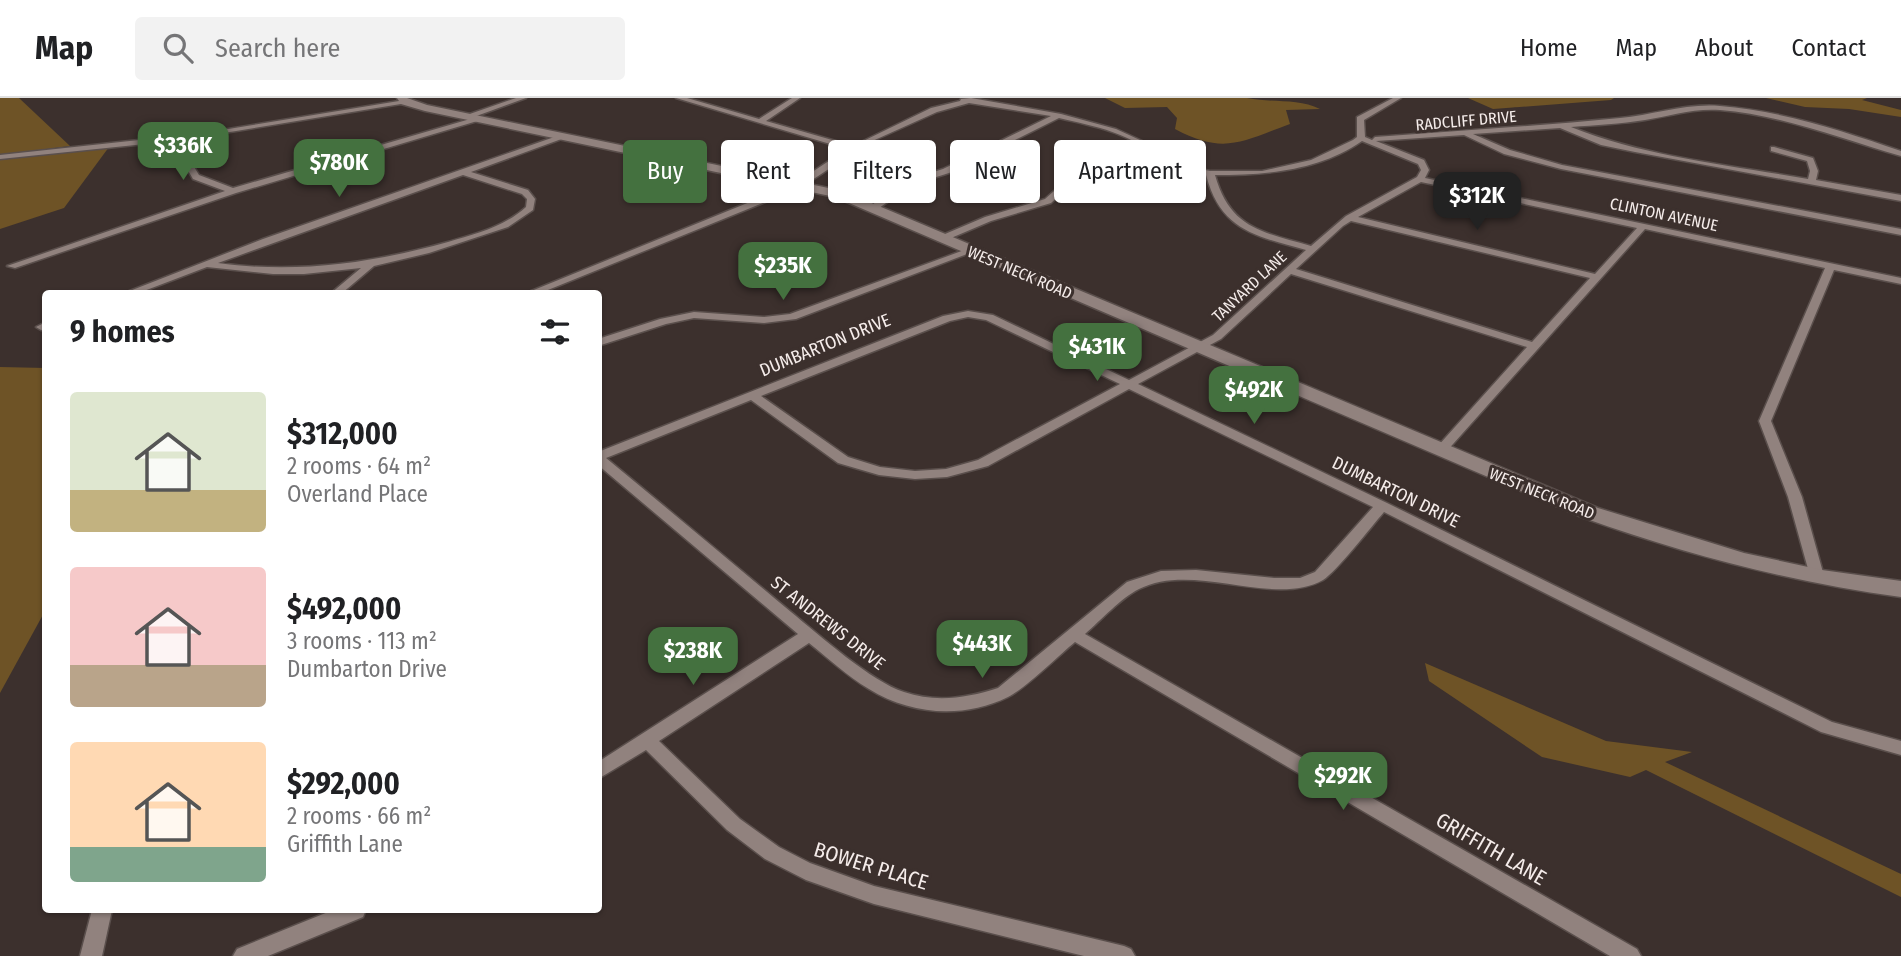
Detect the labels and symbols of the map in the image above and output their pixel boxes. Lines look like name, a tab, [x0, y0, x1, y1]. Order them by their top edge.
street label: RADCLIFF DRIVE	[1415, 107, 1517, 134]
pin: $336K	[134, 122, 232, 182]
pin: $780K	[290, 140, 388, 199]
pin: $312K	[1428, 172, 1526, 232]
street label: CLINTON AVENUE	[1608, 194, 1720, 235]
pin: $235K	[734, 242, 832, 302]
street label: WEST NECK ROAD	[965, 242, 1075, 303]
street label: TANYARD LANE	[1208, 247, 1291, 326]
street label: DUMBARTON DRIVE	[756, 309, 894, 381]
pin: $431K	[1048, 324, 1146, 383]
pin: $492K	[1205, 366, 1303, 426]
street label: DUMBARTON DRIVE	[1329, 452, 1463, 532]
street label: WEST NECK ROAD	[1486, 464, 1597, 523]
street label: ST ANDREWS DRIVE	[766, 571, 890, 675]
pin: $443K	[933, 620, 1031, 680]
pin: $238K	[644, 628, 742, 687]
pin: $292K	[1294, 752, 1392, 812]
street label: GRIFFITH LANE	[1431, 807, 1551, 891]
street label: BOWER PLACE	[811, 836, 931, 896]

